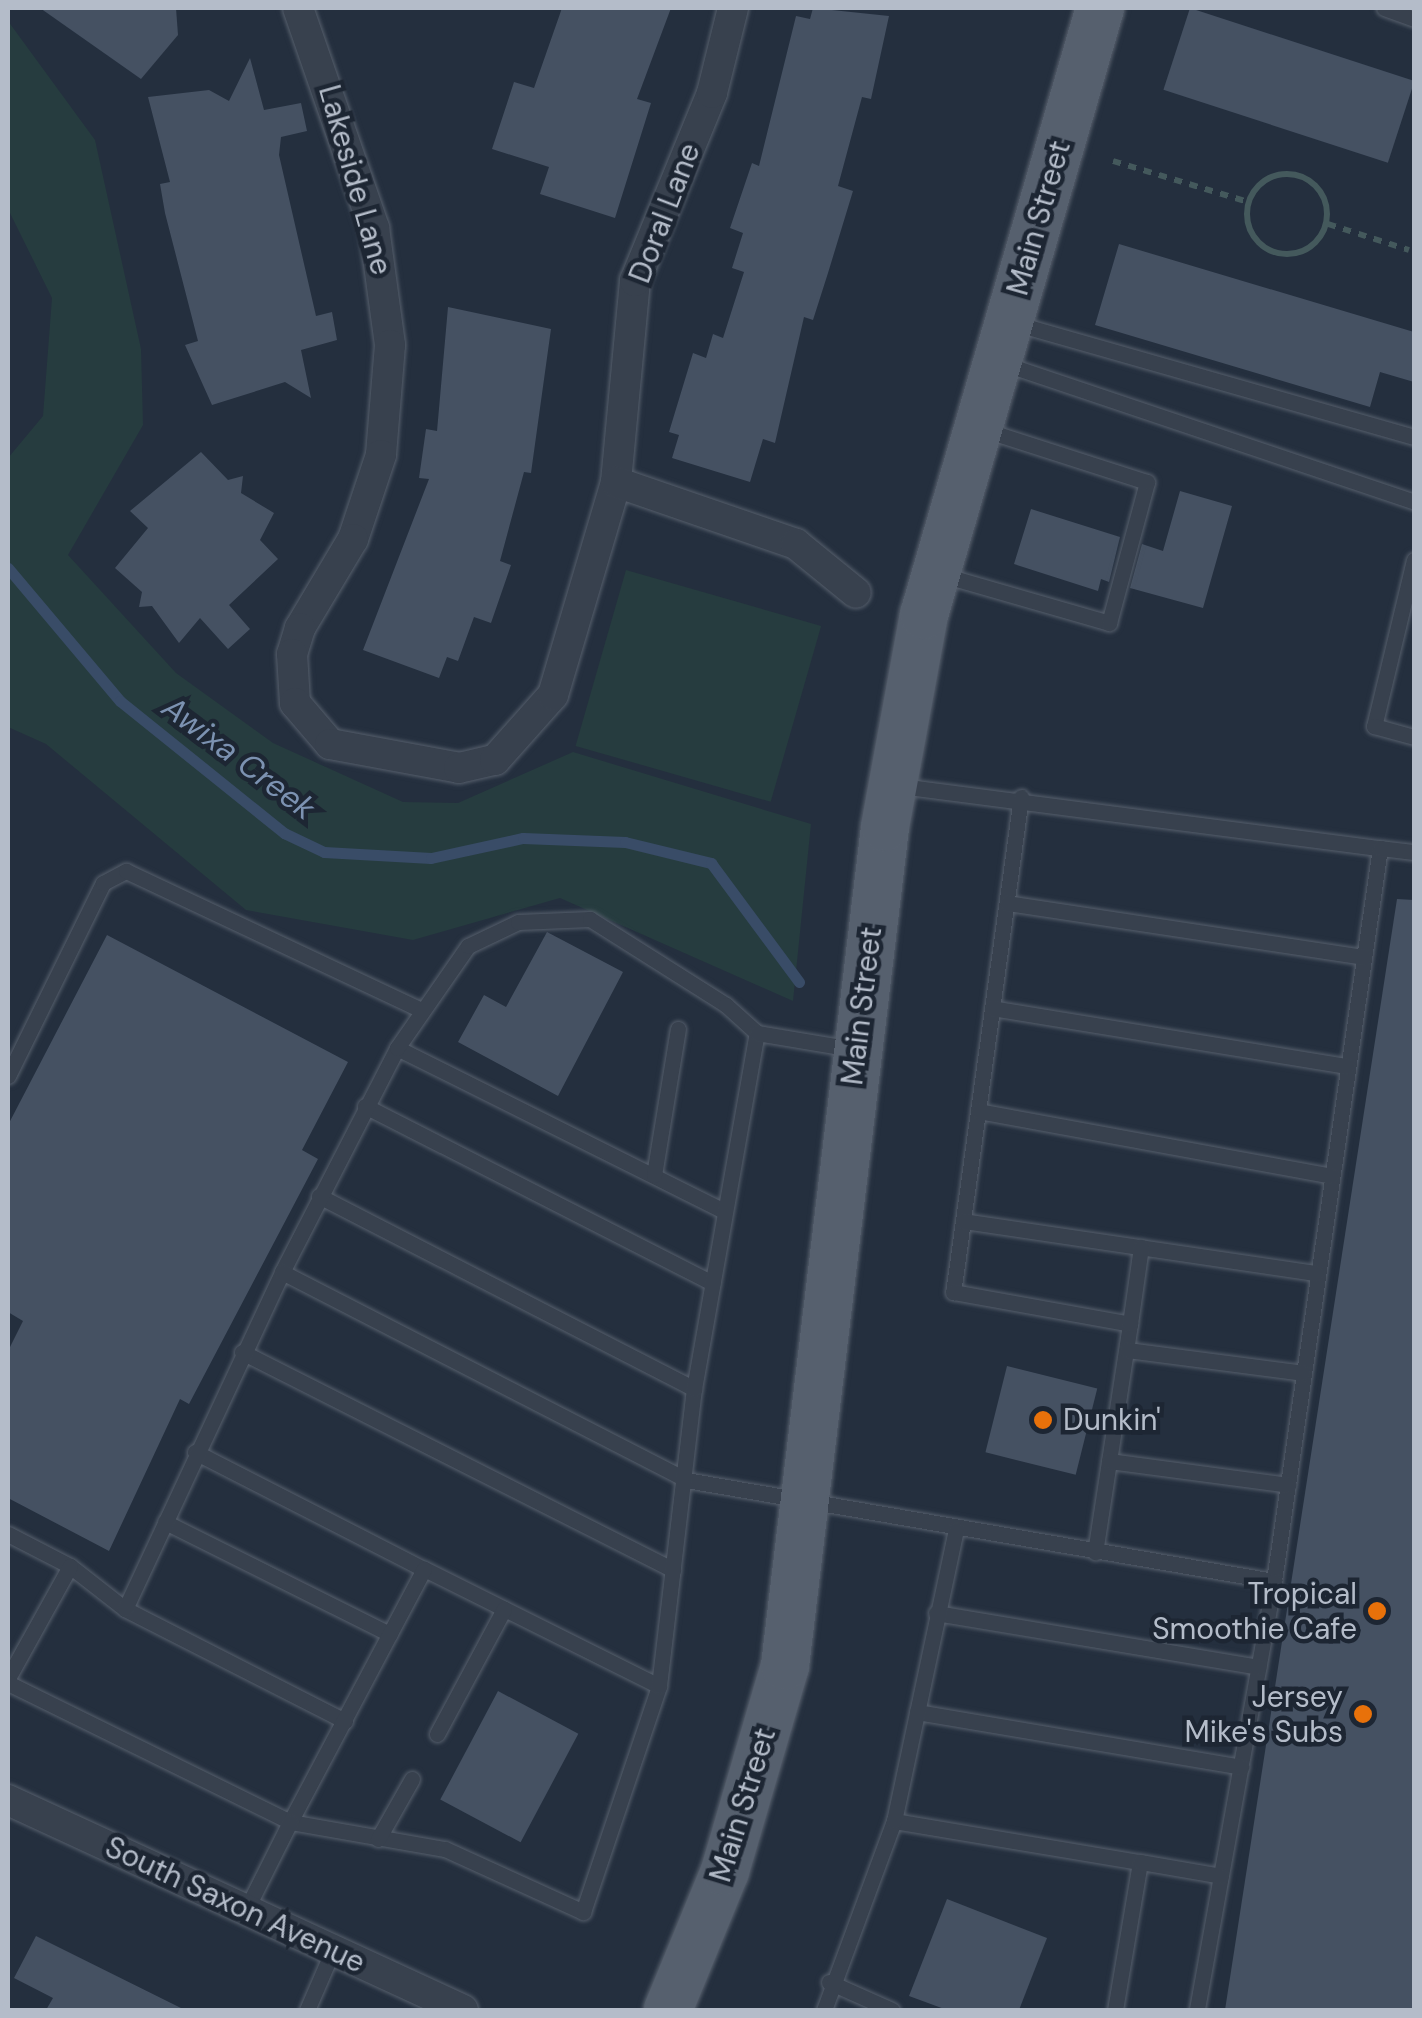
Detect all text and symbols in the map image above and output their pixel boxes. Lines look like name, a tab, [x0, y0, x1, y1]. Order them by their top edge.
street label: Lakeside Lane	[311, 81, 399, 279]
street label: Main Street	[1000, 137, 1078, 299]
street label: Doral Lane	[622, 138, 708, 288]
water label: Awixa Creek	[155, 688, 323, 828]
street label: Main Street	[834, 925, 890, 1087]
place label: Dunkin'	[1063, 1402, 1161, 1438]
marker: Dunkin'	[1032, 1409, 1054, 1431]
place label: Tropical Smoothie Cafe	[1152, 1576, 1357, 1646]
marker: Tropical Smoothie Cafe	[1366, 1600, 1388, 1622]
place label: Jersey Mike's Subs	[1185, 1679, 1343, 1750]
marker: Jersey Mike's Subs	[1352, 1703, 1374, 1725]
street label: Main Street	[703, 1724, 783, 1886]
street label: South Saxon Avenue	[99, 1829, 371, 1981]

